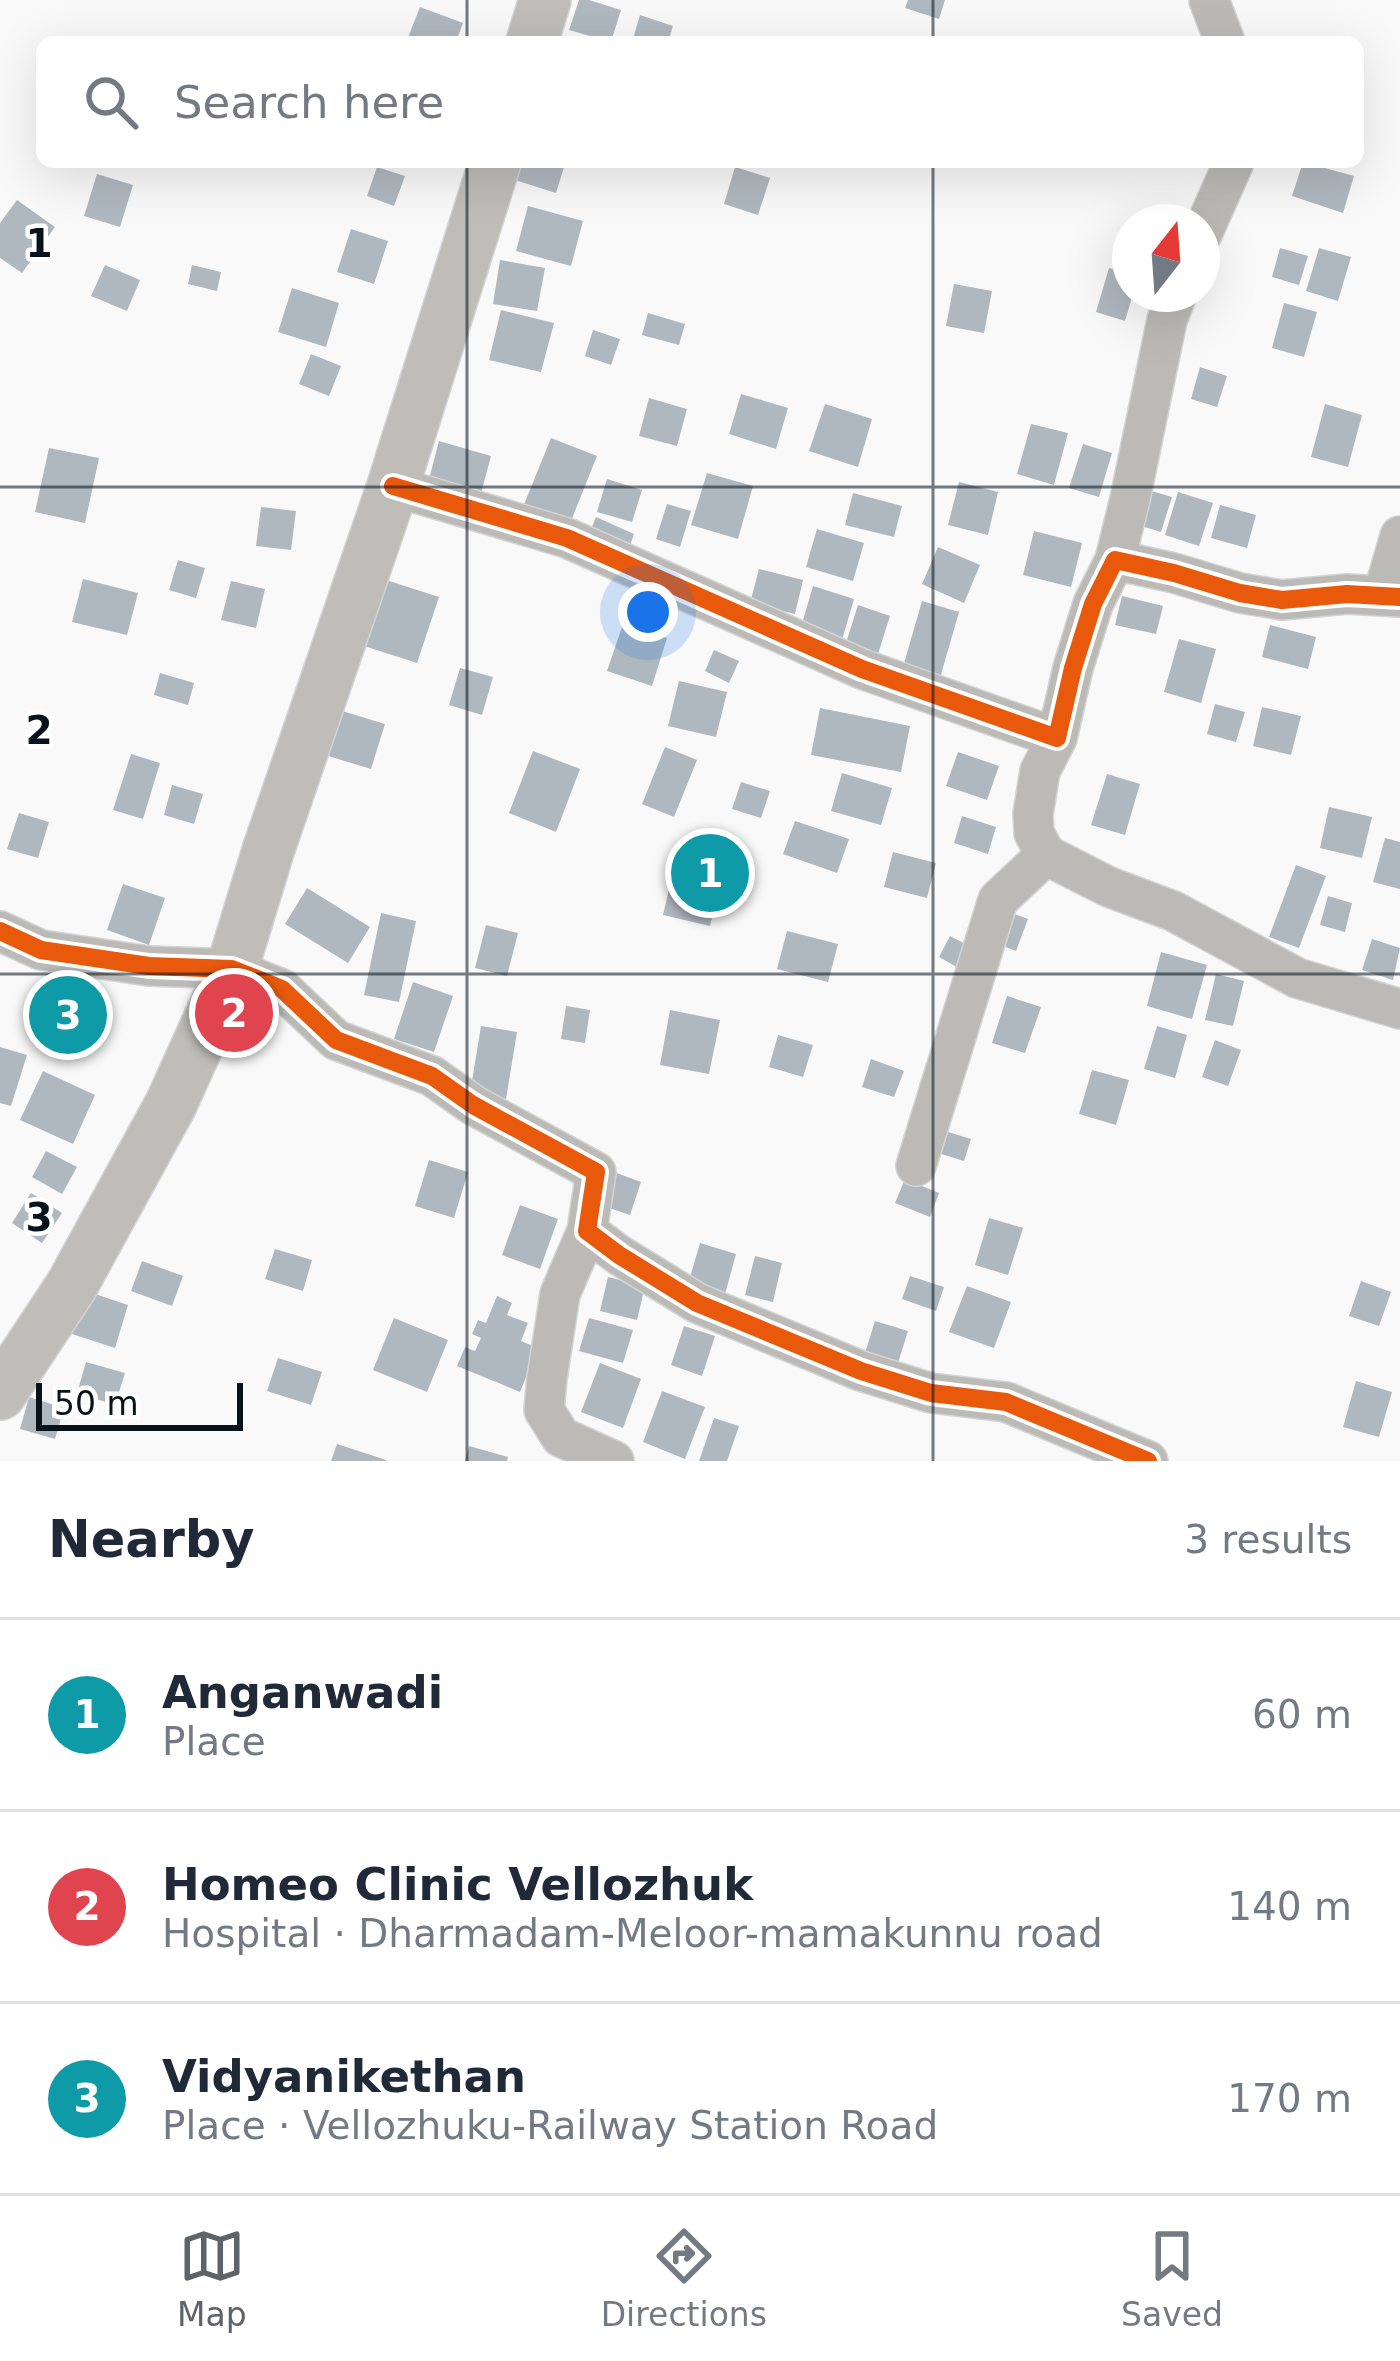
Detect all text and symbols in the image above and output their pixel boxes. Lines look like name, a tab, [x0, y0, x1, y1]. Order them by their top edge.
search box	[36, 36, 1364, 168]
icon: search	[78, 69, 144, 135]
text: Search here	[174, 76, 444, 129]
north arrow	[1112, 204, 1220, 312]
text: 1	[25, 221, 53, 266]
your location	[618, 582, 678, 642]
text: 2	[25, 708, 53, 753]
pin: 1	[671, 828, 749, 918]
pin: 2	[195, 968, 273, 1058]
pin: 3	[29, 970, 107, 1060]
text: 3	[25, 1195, 53, 1240]
scale bar	[36, 1377, 243, 1430]
text: 50 m	[54, 1384, 139, 1423]
text: Nearby	[48, 1510, 255, 1569]
text: 3 results	[1184, 1517, 1352, 1562]
text: Anganwadi	[162, 1666, 443, 1719]
text: 1	[73, 1692, 101, 1737]
text: 60 m	[1252, 1692, 1352, 1737]
text: Place	[162, 1719, 266, 1764]
text: Homeo Clinic Vellozhuk	[162, 1858, 753, 1911]
text: 2	[73, 1884, 101, 1929]
text: 140 m	[1227, 1884, 1352, 1929]
text: Hospital · Dharmadam-Meloor-mamakunnu road	[162, 1911, 1103, 1956]
text: Vidyanikethan	[162, 2050, 526, 2103]
text: 3	[73, 2076, 101, 2121]
text: 170 m	[1227, 2076, 1352, 2121]
text: Place · Vellozhuku-Railway Station Road	[162, 2103, 938, 2148]
tab: Map	[177, 2223, 247, 2334]
tab: Directions	[601, 2223, 767, 2334]
tab: Saved	[1121, 2223, 1223, 2334]

